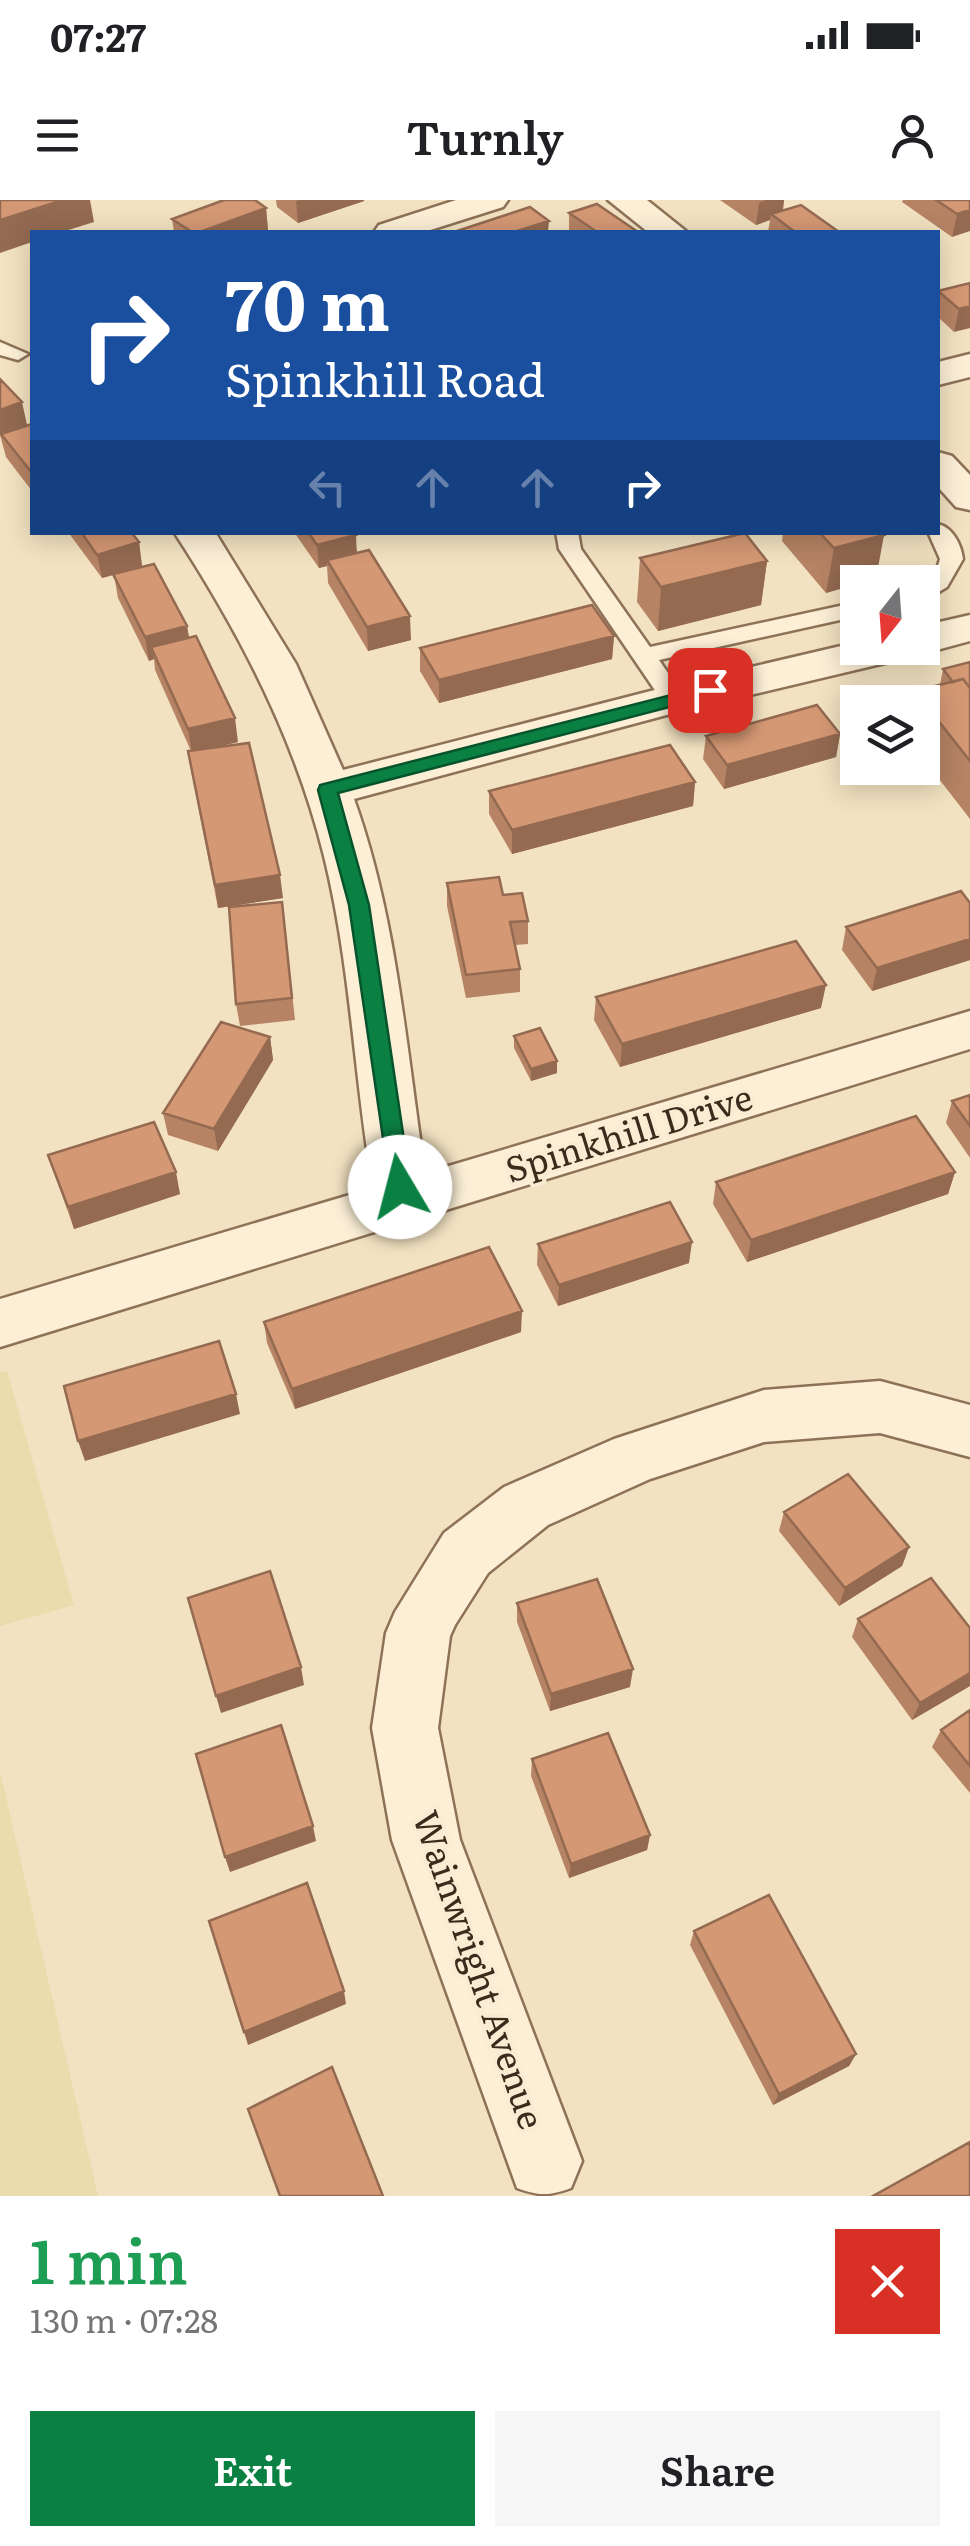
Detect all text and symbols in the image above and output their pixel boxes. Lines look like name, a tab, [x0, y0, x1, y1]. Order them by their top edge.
text: 07:27	[50, 7, 146, 64]
text: Turnly	[406, 102, 564, 169]
icon: menu	[30, 108, 85, 163]
icon: person	[885, 108, 940, 163]
text: 70 m	[225, 249, 390, 353]
icon: right	[60, 270, 190, 400]
text: Spinkhill Road	[225, 344, 545, 411]
icon: left	[300, 460, 355, 515]
icon: ahead	[405, 460, 460, 515]
icon: ahead	[510, 460, 565, 515]
icon: right	[615, 460, 670, 515]
north arrow	[840, 565, 940, 665]
map controls	[840, 565, 940, 785]
pin	[668, 648, 753, 733]
icon: arrive	[683, 663, 738, 718]
button: layers	[840, 685, 940, 785]
street label: Spinkhill Drive	[498, 1069, 758, 1193]
position arrow	[348, 1135, 452, 1239]
street label: Wainwright Avenue	[402, 1803, 560, 2135]
text: 1 min	[30, 2213, 188, 2302]
button: close	[835, 2229, 940, 2334]
text: 130 m · 07:28	[30, 2295, 218, 2343]
button: Exit	[30, 2411, 475, 2526]
button: Share	[495, 2411, 940, 2526]

